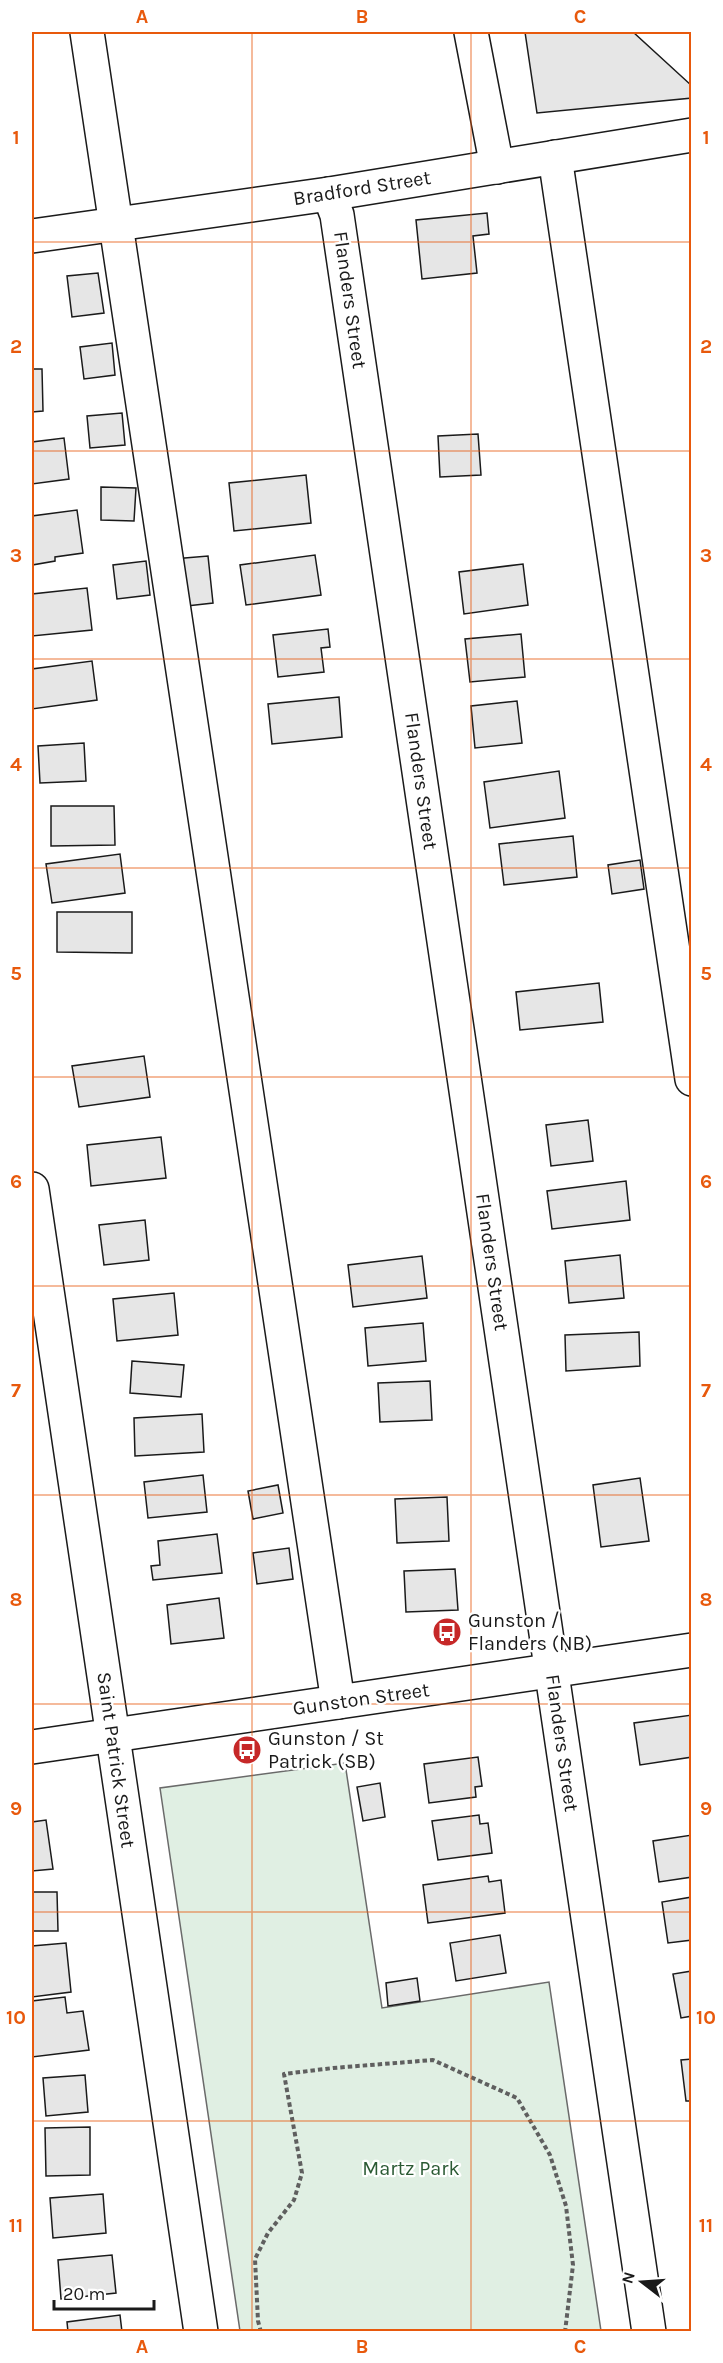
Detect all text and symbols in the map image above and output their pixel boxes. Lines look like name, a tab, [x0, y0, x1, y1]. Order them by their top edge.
text: A	[136, 5, 149, 28]
text: B	[356, 5, 368, 28]
text: C	[574, 5, 586, 28]
text: 1	[12, 126, 20, 149]
text: 1	[702, 126, 710, 149]
street label: Bradford Street	[292, 166, 433, 210]
street label: Flanders Street	[329, 230, 371, 371]
text: 2	[10, 335, 22, 358]
text: 2	[700, 335, 712, 358]
text: 3	[10, 544, 22, 567]
text: 3	[700, 544, 712, 567]
street label: Flanders Street	[400, 711, 442, 852]
text: 4	[10, 753, 22, 776]
text: 4	[700, 753, 712, 776]
text: 5	[10, 962, 22, 985]
text: 5	[700, 962, 712, 985]
text: 6	[10, 1170, 22, 1193]
text: 6	[700, 1170, 712, 1193]
street label: Flanders Street	[471, 1192, 513, 1333]
text: 7	[11, 1379, 21, 1402]
text: 7	[701, 1379, 711, 1402]
text: 8	[10, 1588, 22, 1611]
text: 8	[700, 1588, 712, 1611]
place label: Gunston / Flanders (NB)	[468, 1609, 592, 1655]
bus stop icon: Gunston / Flanders (NB)	[431, 1616, 463, 1648]
street label: Saint Patrick Street	[92, 1671, 140, 1850]
street label: Flanders Street	[541, 1673, 583, 1814]
street label: Gunston Street	[291, 1678, 431, 1720]
place label: Gunston / St Patrick (SB)	[268, 1727, 384, 1773]
bus stop icon: Gunston / St Patrick (SB)	[231, 1734, 263, 1766]
text: 9	[10, 1797, 22, 1820]
text: 9	[700, 1797, 712, 1820]
text: 10	[6, 2006, 26, 2029]
text: 10	[696, 2006, 716, 2029]
park label: Martz Park	[362, 2157, 460, 2180]
text: 11	[9, 2214, 23, 2237]
text: 11	[699, 2214, 713, 2237]
north arrow	[612, 2252, 672, 2312]
text: N	[617, 2269, 639, 2286]
scale bar	[54, 2273, 154, 2311]
text: 20 m	[63, 2283, 105, 2305]
text: A	[136, 2335, 149, 2358]
text: B	[356, 2335, 368, 2358]
text: C	[574, 2335, 586, 2358]

